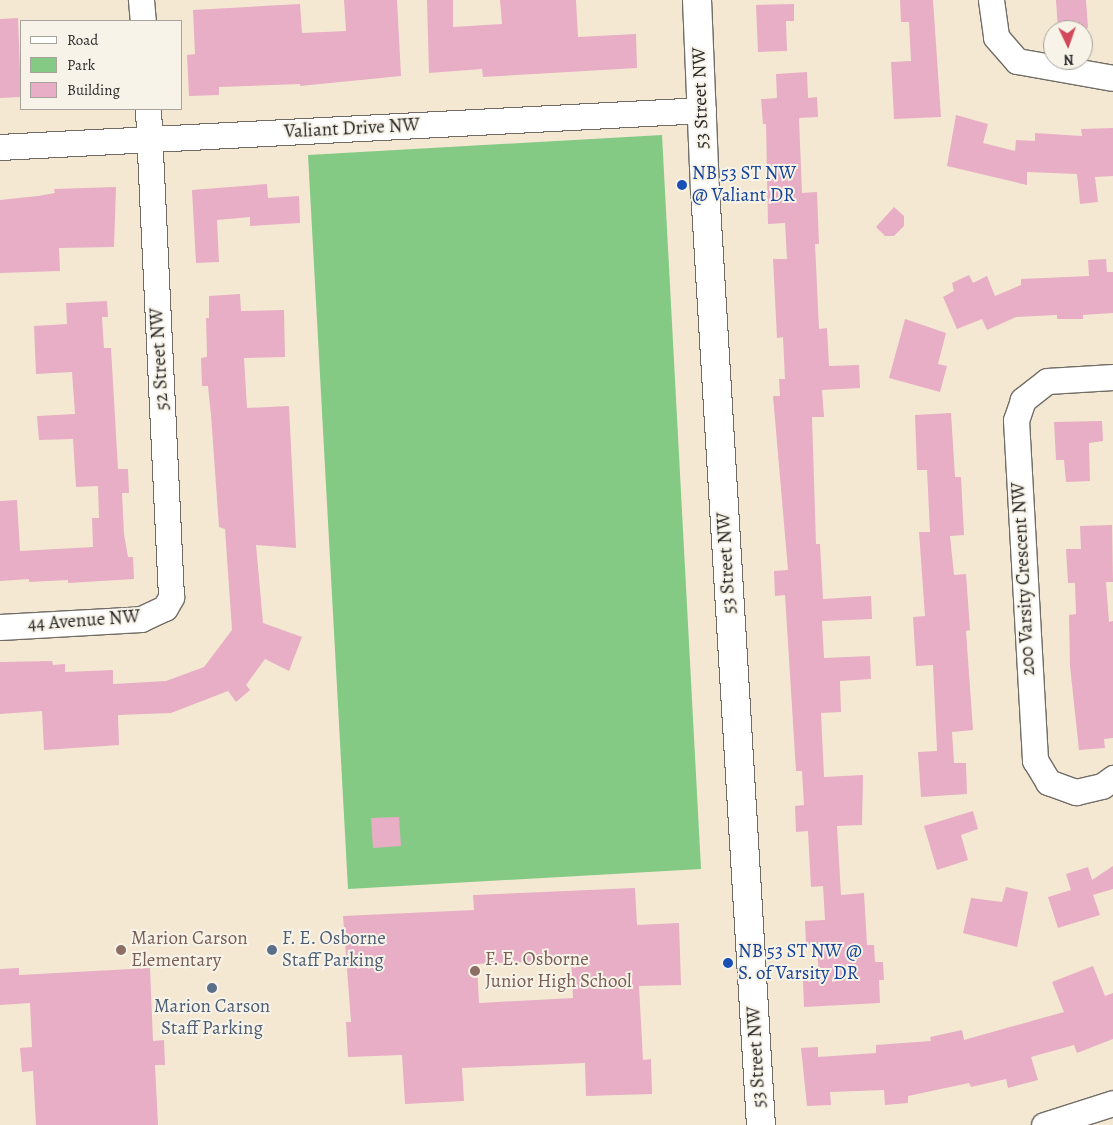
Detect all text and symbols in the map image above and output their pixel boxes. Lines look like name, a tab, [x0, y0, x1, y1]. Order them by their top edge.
legend	[20, 20, 182, 110]
north arrow	[1043, 20, 1093, 70]
text: Road	[67, 30, 98, 50]
street label: 53 Street NW	[688, 47, 714, 149]
text: N	[1063, 50, 1074, 69]
text: Park	[67, 55, 95, 75]
text: Building	[67, 80, 120, 100]
street label: Valiant Drive NW	[283, 114, 421, 144]
place label: NB 53 ST NW @ Valiant DR	[692, 163, 796, 207]
marker: NB 53 ST NW @ Valiant DR	[676, 179, 688, 191]
street label: 52 Street NW	[146, 307, 174, 411]
street label: 200 Varsity Crescent NW	[1008, 482, 1040, 676]
street label: 53 Street NW	[713, 512, 741, 614]
street label: 44 Avenue NW	[27, 606, 141, 636]
place label: Marion Carson Elementary	[131, 928, 248, 972]
place label: F. E. Osborne Staff Parking	[282, 928, 386, 972]
place label: NB 53 ST NW @ S. of Varsity DR	[738, 941, 862, 985]
marker: Marion Carson Elementary	[115, 944, 127, 956]
marker: F. E. Osborne Staff Parking	[266, 944, 278, 956]
place label: F. E. Osborne Junior High School	[485, 949, 632, 993]
marker: NB 53 ST NW @ S. of Varsity DR	[722, 957, 734, 969]
marker: F. E. Osborne Junior High School	[469, 965, 481, 977]
marker: Marion Carson Staff Parking	[206, 982, 218, 994]
place label: Marion Carson Staff Parking	[154, 996, 270, 1040]
street label: 53 Street NW	[743, 1006, 771, 1108]

